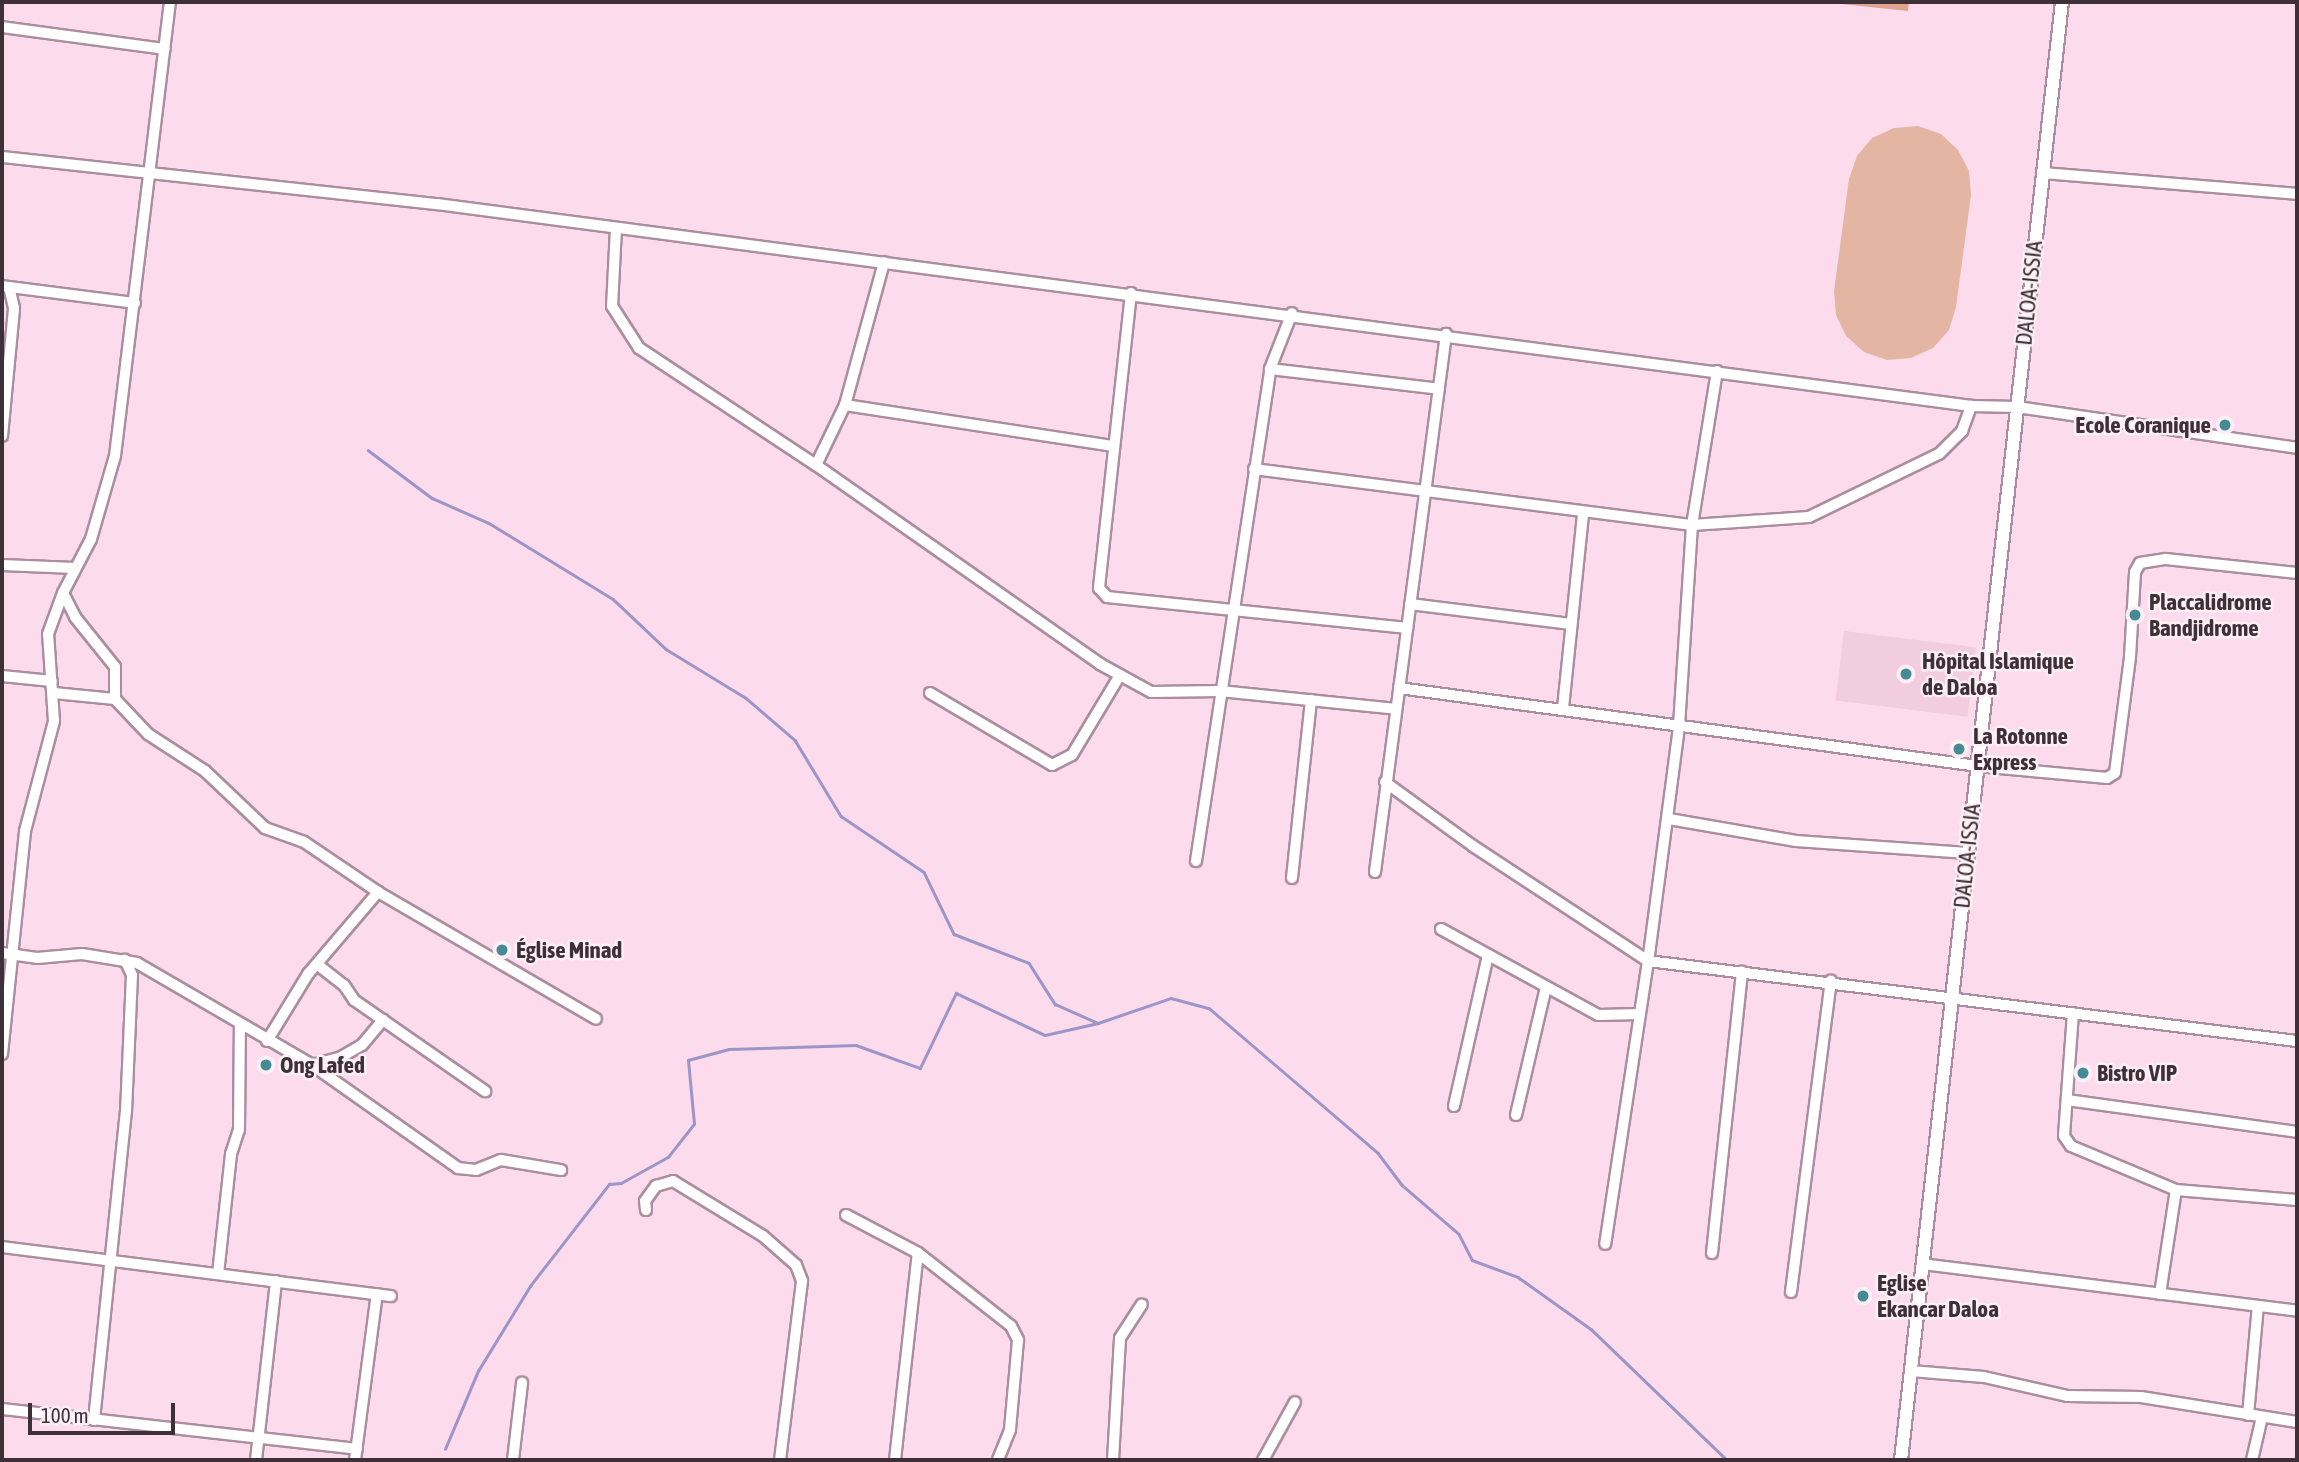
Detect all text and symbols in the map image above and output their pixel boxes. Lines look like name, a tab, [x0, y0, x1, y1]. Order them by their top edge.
street label: DALOA-ISSIA	[2010, 239, 2048, 347]
place label: Ecole Coranique	[2075, 411, 2211, 439]
marker: Ecole Coranique	[2217, 417, 2233, 433]
place label: Placcalidrome Bandjidrome	[2149, 588, 2272, 642]
marker: Placcalidrome Bandjidrome	[2127, 607, 2143, 623]
place label: Hôpital Islamique de Daloa	[1922, 647, 2074, 701]
marker: Hôpital Islamique de Daloa	[1896, 664, 1916, 684]
place label: La Rotonne Express	[1973, 722, 2068, 776]
marker: La Rotonne Express	[1951, 741, 1967, 757]
street label: DALOA-ISSIA	[1948, 802, 1986, 910]
place label: Église Minad	[516, 936, 622, 964]
marker: Église Minad	[494, 942, 510, 958]
place label: Ong Lafed	[280, 1051, 365, 1079]
marker: Ong Lafed	[258, 1057, 274, 1073]
place label: Bistro VIP	[2097, 1059, 2177, 1087]
marker: Bistro VIP	[2075, 1065, 2091, 1081]
place label: Eglise Ekancar Daloa	[1877, 1269, 1999, 1323]
marker: Eglise Ekancar Daloa	[1855, 1288, 1871, 1304]
scale bar	[32, 1388, 178, 1432]
text: 100 m	[41, 1403, 89, 1427]

